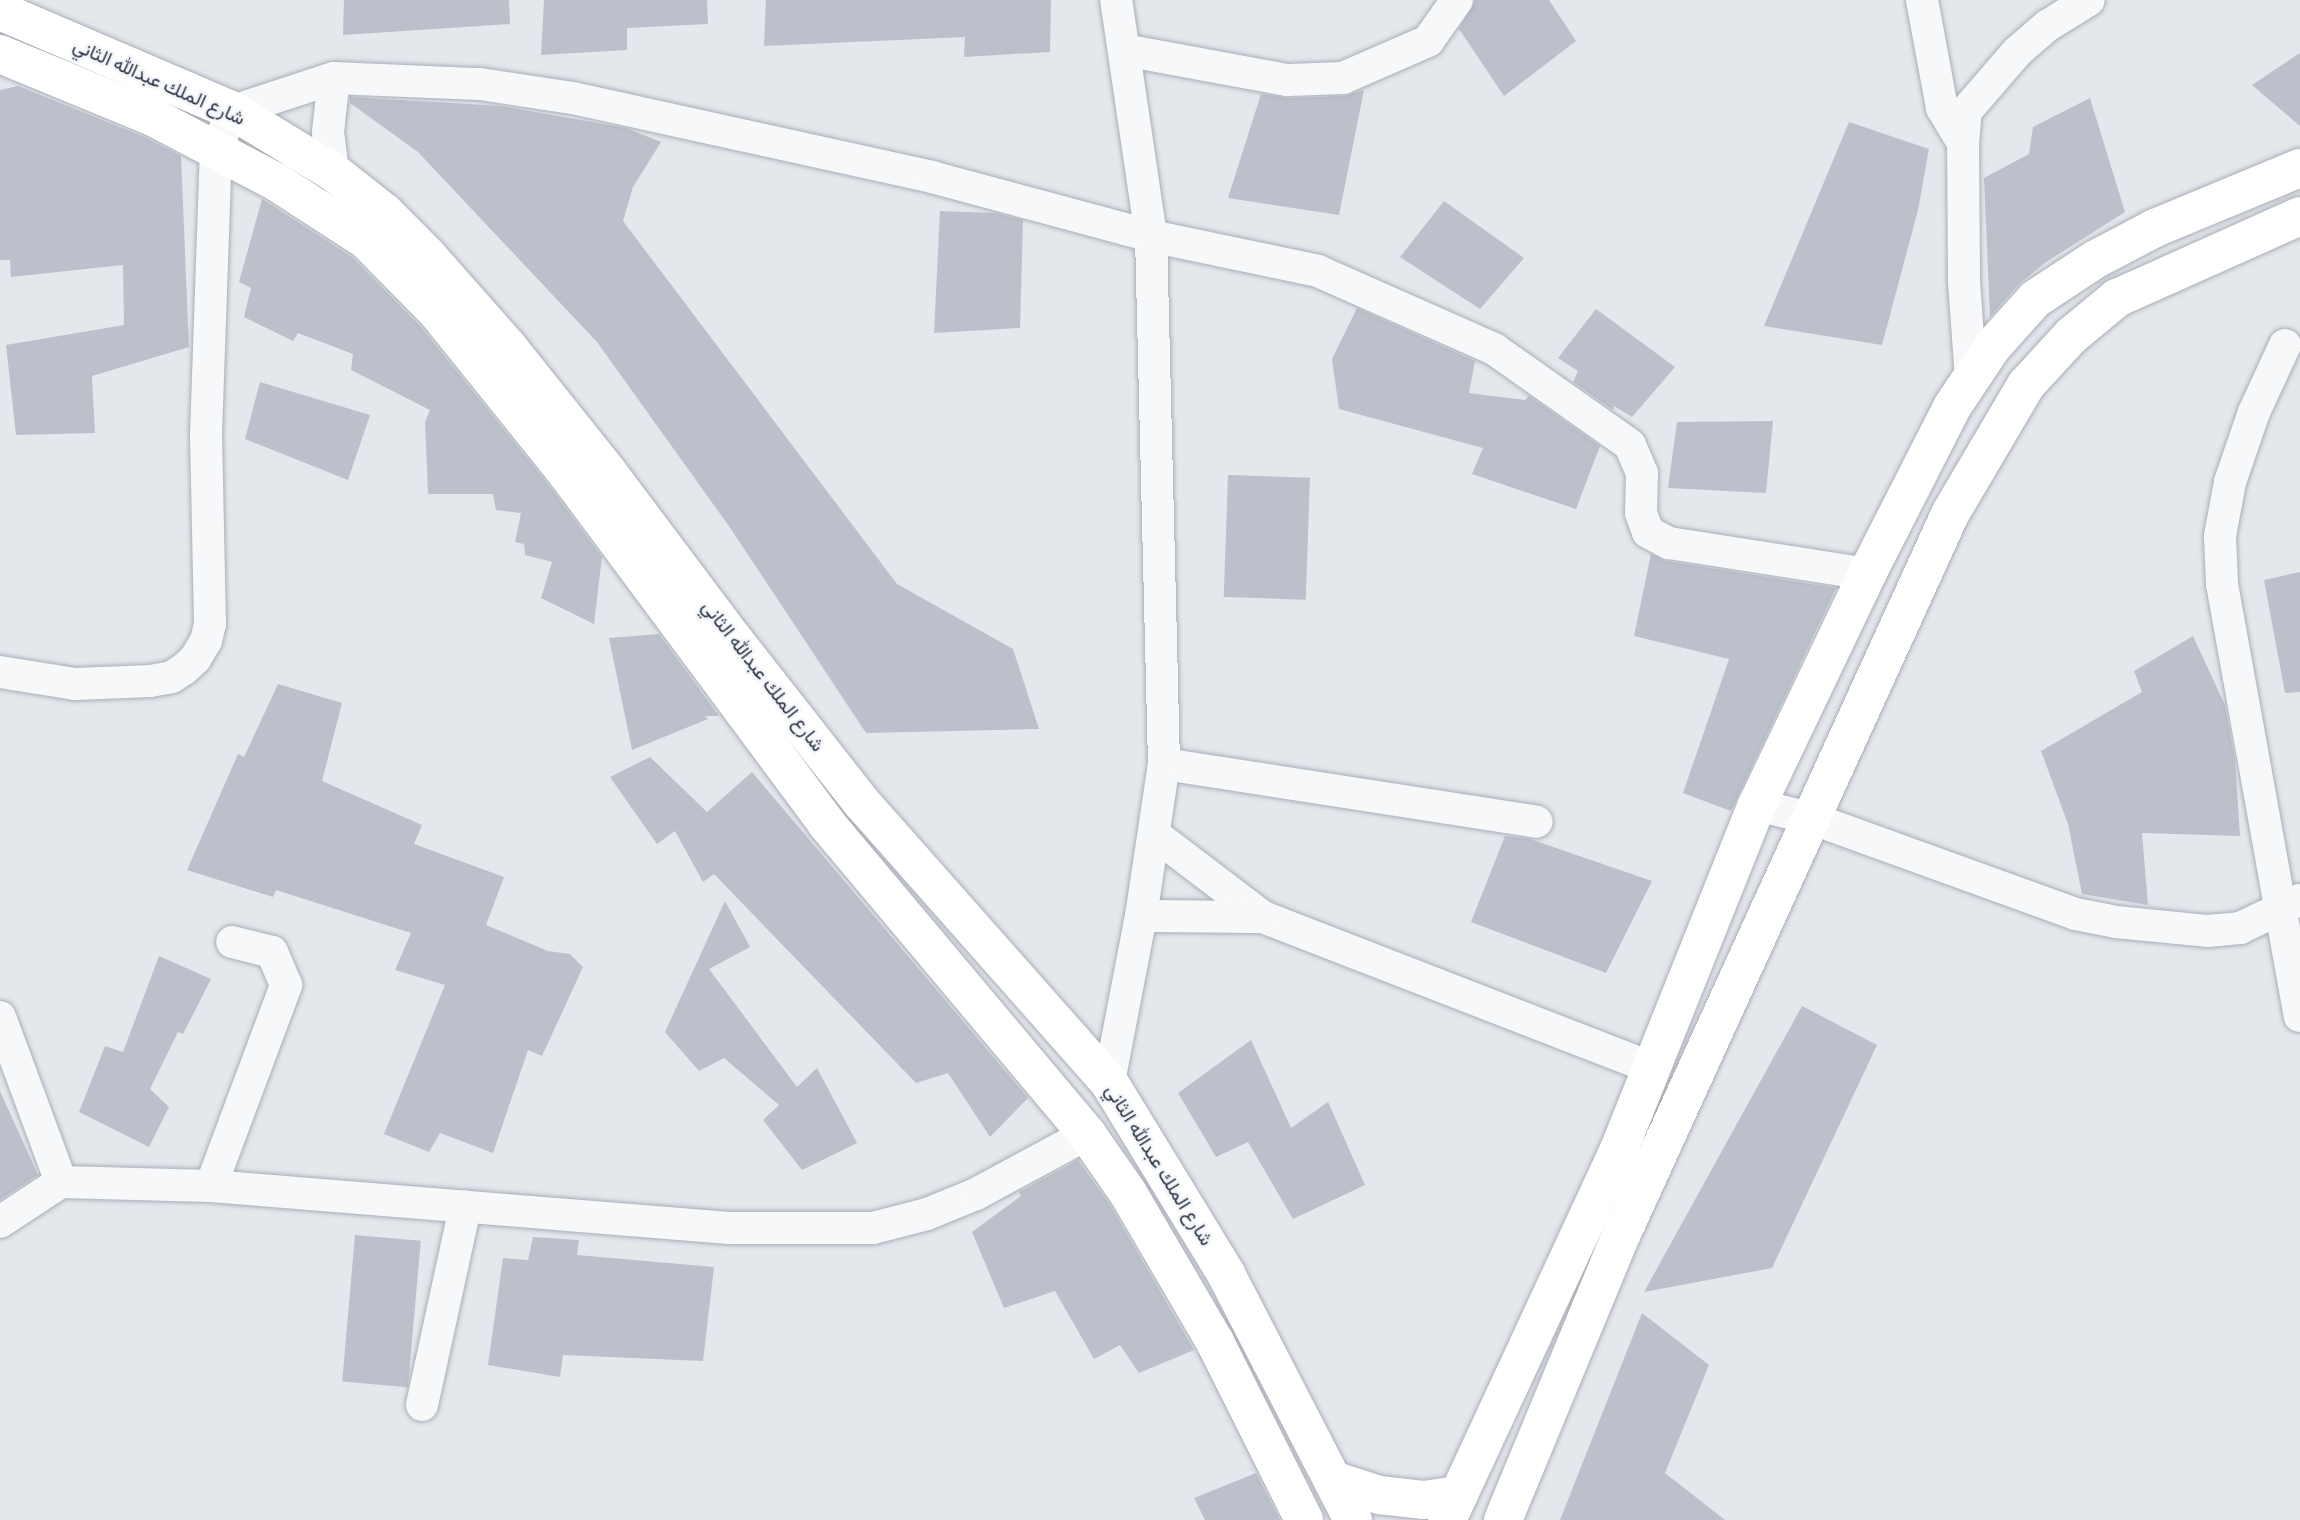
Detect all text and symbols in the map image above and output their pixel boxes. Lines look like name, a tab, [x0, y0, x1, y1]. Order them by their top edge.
street label: شارع الملك عبدالله الثاني	[70, 34, 248, 130]
street label: شارع الملك عبدالله الثاني	[697, 596, 829, 756]
street label: شارع الملك عبدالله الثاني	[1100, 1080, 1218, 1250]

